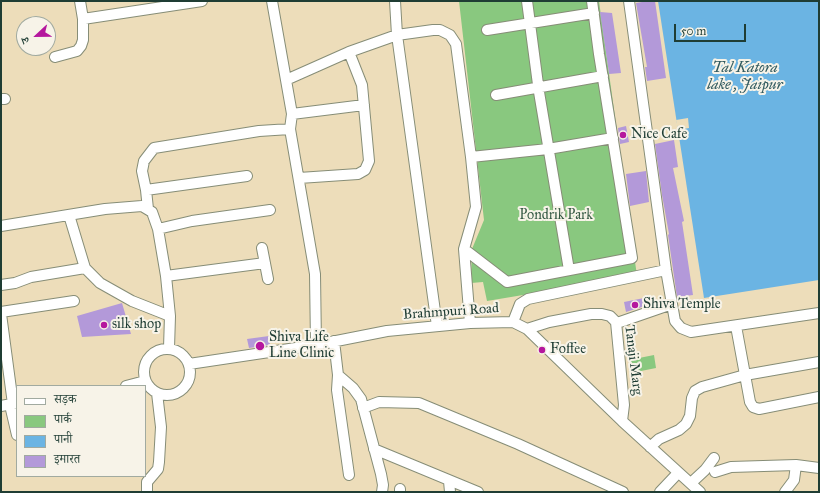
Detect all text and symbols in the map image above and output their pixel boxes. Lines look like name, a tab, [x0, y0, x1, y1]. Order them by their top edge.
north arrow	[16, 16, 56, 56]
scale bar	[676, 16, 748, 42]
text: 50 m	[681, 24, 706, 38]
text: उ	[18, 35, 32, 45]
water label: Tal Katora lake , Jaipur	[707, 59, 783, 94]
place label: Nice Cafe	[631, 127, 687, 143]
marker: Nice Cafe	[618, 130, 628, 140]
park label: Pondrik Park	[519, 208, 593, 224]
place label: Shiva Temple	[643, 297, 721, 313]
street label: Brahmpuri Road	[402, 300, 500, 324]
marker: Shiva Temple	[630, 300, 640, 310]
place label: silk shop	[112, 317, 161, 333]
marker: silk shop	[99, 320, 109, 330]
street label: Tanaji Marg	[620, 324, 646, 396]
place label: Shiva Life Line Clinic	[269, 330, 334, 362]
marker: Shiva Life Line Clinic	[254, 340, 266, 352]
place label: Foffee	[550, 342, 586, 358]
marker: Foffee	[537, 345, 547, 355]
legend	[16, 385, 146, 477]
text: सड़क	[54, 392, 77, 406]
text: पार्क	[54, 412, 72, 426]
text: पानी	[54, 432, 72, 446]
text: इमारत	[54, 452, 80, 466]

